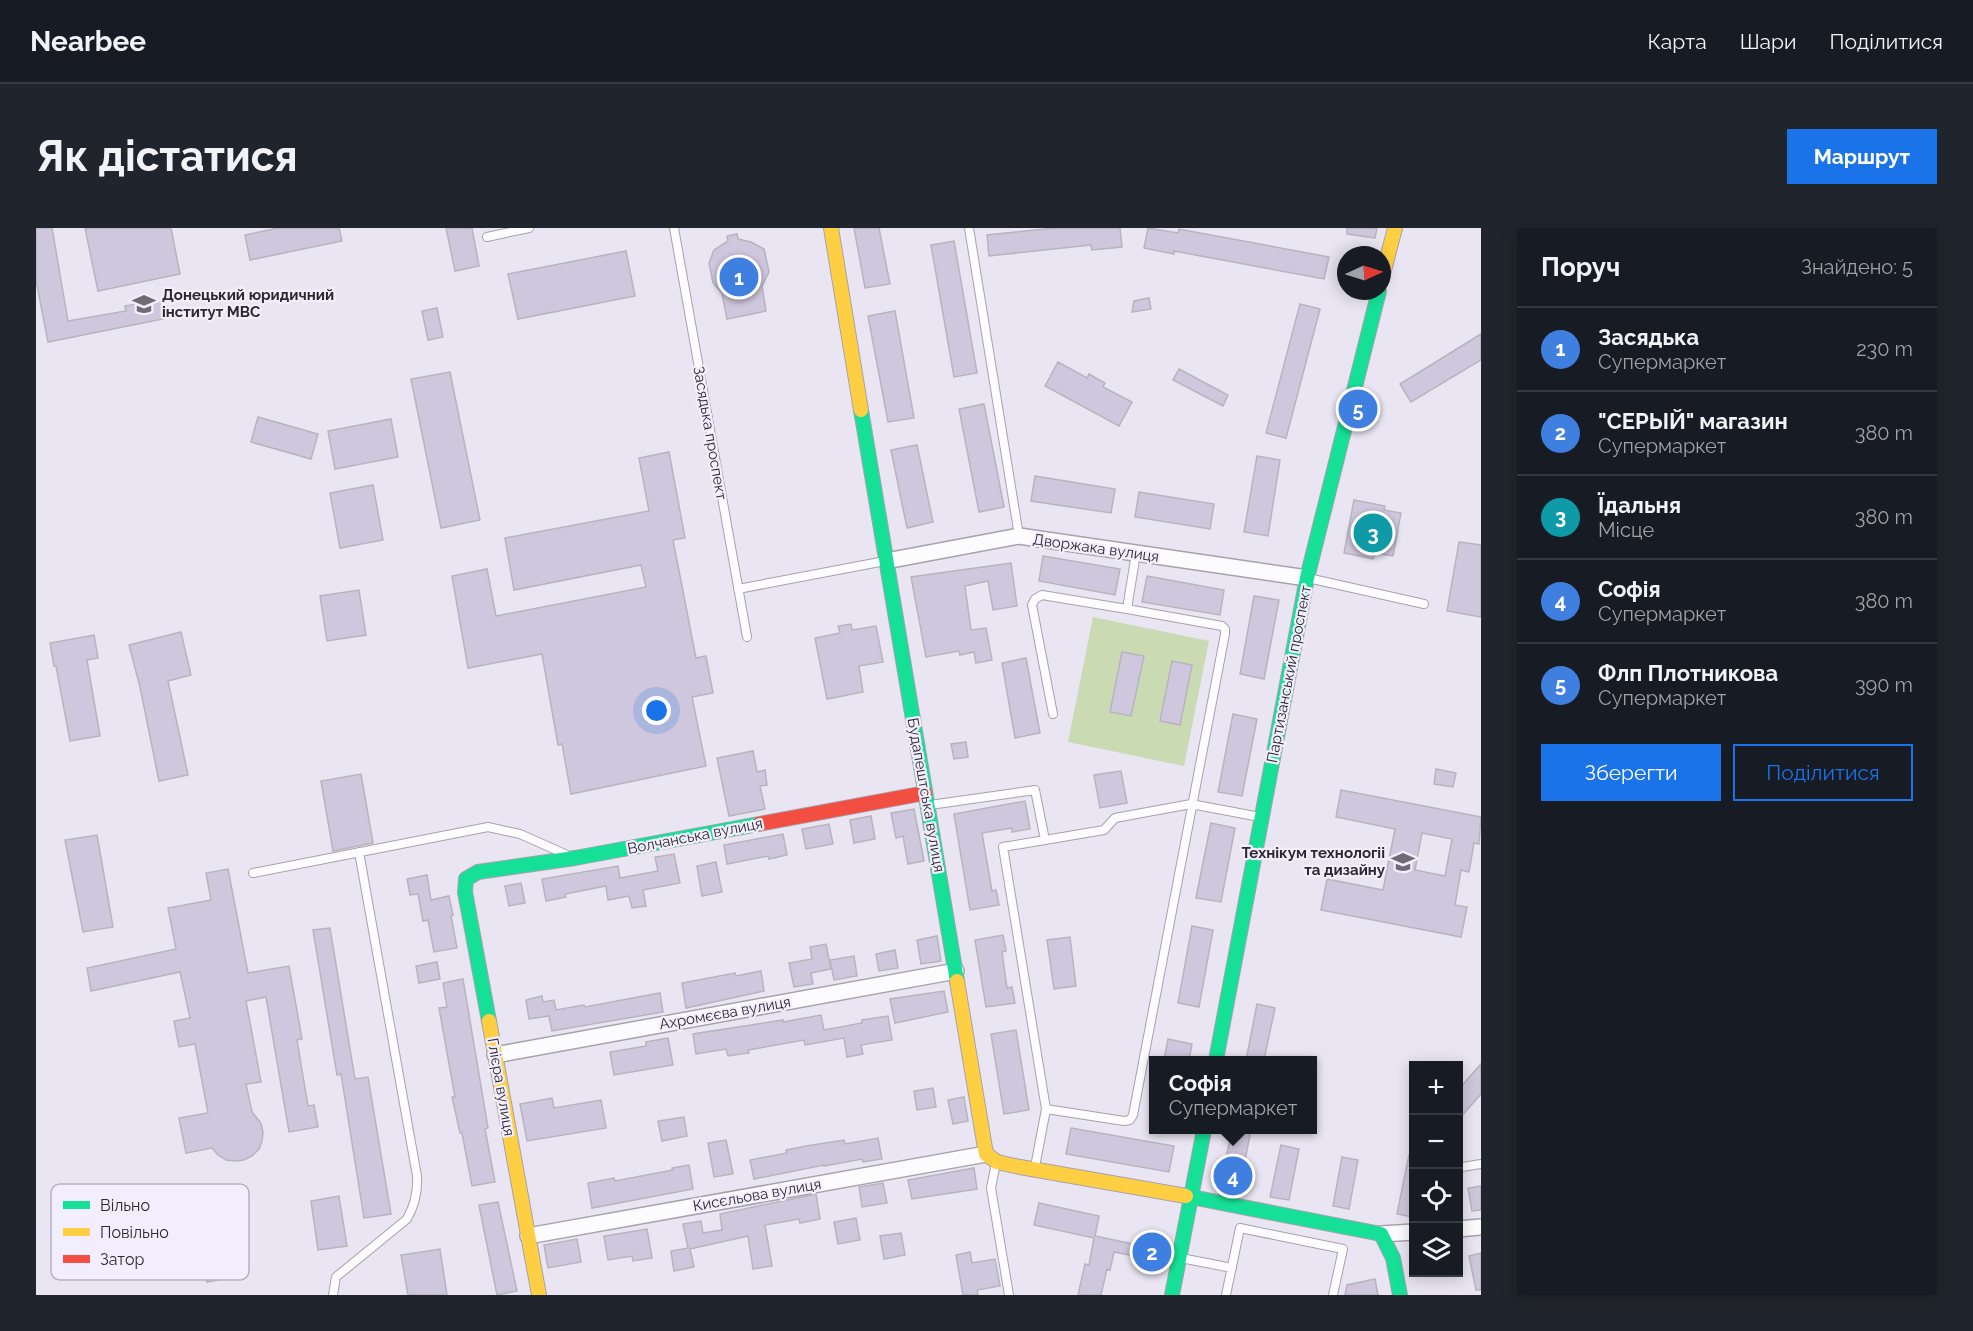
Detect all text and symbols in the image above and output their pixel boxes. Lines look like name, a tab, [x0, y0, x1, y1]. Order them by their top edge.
text: Nearbee	[30, 25, 146, 58]
text: Карта	[1648, 29, 1707, 54]
text: Шари	[1740, 29, 1797, 54]
text: Поділитися	[1830, 29, 1943, 54]
button: Маршрут	[1787, 129, 1937, 184]
text: Як дістатися	[36, 132, 298, 181]
north arrow	[1337, 246, 1391, 300]
text: Поруч	[1541, 252, 1620, 282]
pin: 1	[720, 254, 758, 300]
text: Знайдено: 5	[1801, 255, 1913, 279]
place label: Донецький юридичний інститут МВС	[162, 286, 334, 321]
school or university icon: Донецький юридичний інститут МВС	[131, 291, 157, 317]
text: Засядька	[1598, 324, 1699, 350]
text: 1	[1556, 337, 1565, 361]
text: 230 m	[1856, 337, 1913, 361]
text: Супермаркет	[1598, 350, 1726, 374]
street label: Засядька проспект	[689, 365, 731, 501]
pin: 5	[1338, 386, 1378, 432]
text: "СЕРЫЙ" магазин	[1598, 408, 1788, 434]
text: 2	[1555, 421, 1566, 445]
text: 380 m	[1855, 421, 1913, 445]
text: Супермаркет	[1598, 434, 1726, 458]
text: Їдальня	[1598, 492, 1681, 518]
text: 3	[1555, 505, 1566, 529]
text: 380 m	[1855, 505, 1913, 529]
pin: 3	[1354, 510, 1392, 556]
text: Місце	[1598, 518, 1654, 542]
street label: Дворжака вулиця	[1032, 530, 1160, 566]
text: Софія	[1598, 576, 1661, 602]
street label: Партизанський проспект	[1263, 584, 1315, 764]
text: 4	[1555, 589, 1566, 613]
text: 380 m	[1855, 589, 1913, 613]
text: Супермаркет	[1598, 602, 1726, 626]
text: Флп Плотникова	[1598, 660, 1778, 686]
text: 5	[1555, 673, 1566, 697]
text: 390 m	[1855, 673, 1913, 697]
text: Супермаркет	[1598, 686, 1726, 710]
your location	[642, 696, 671, 725]
street label: Будапештська вулиця	[904, 716, 948, 874]
button: Зберегти	[1541, 744, 1721, 801]
button: Поділитися	[1733, 744, 1913, 801]
street label: Волчанська вулиця	[626, 814, 764, 858]
place label: Технікум технологіі та дизайну	[1241, 844, 1386, 879]
school or university icon: Технікум технологіі та дизайну	[1390, 849, 1416, 875]
street label: Ахромєєва вулиця	[658, 993, 792, 1033]
street label: Глієра вулиця	[484, 1037, 518, 1137]
popup	[1149, 1056, 1317, 1134]
map controls	[1409, 1061, 1463, 1277]
button: +	[1409, 1061, 1463, 1115]
text: Софія	[1169, 1070, 1232, 1096]
text: Супермаркет	[1169, 1096, 1297, 1120]
button: −	[1409, 1115, 1463, 1169]
pin: 4	[1214, 1154, 1252, 1198]
button: locate	[1409, 1169, 1463, 1223]
street label: Кисєльова вулиця	[692, 1175, 822, 1215]
legend	[51, 1184, 249, 1280]
text: Вільно	[100, 1196, 150, 1215]
text: Повільно	[100, 1223, 169, 1242]
button: layers	[1409, 1223, 1463, 1277]
pin: 2	[1132, 1230, 1172, 1274]
text: Затор	[100, 1250, 144, 1269]

